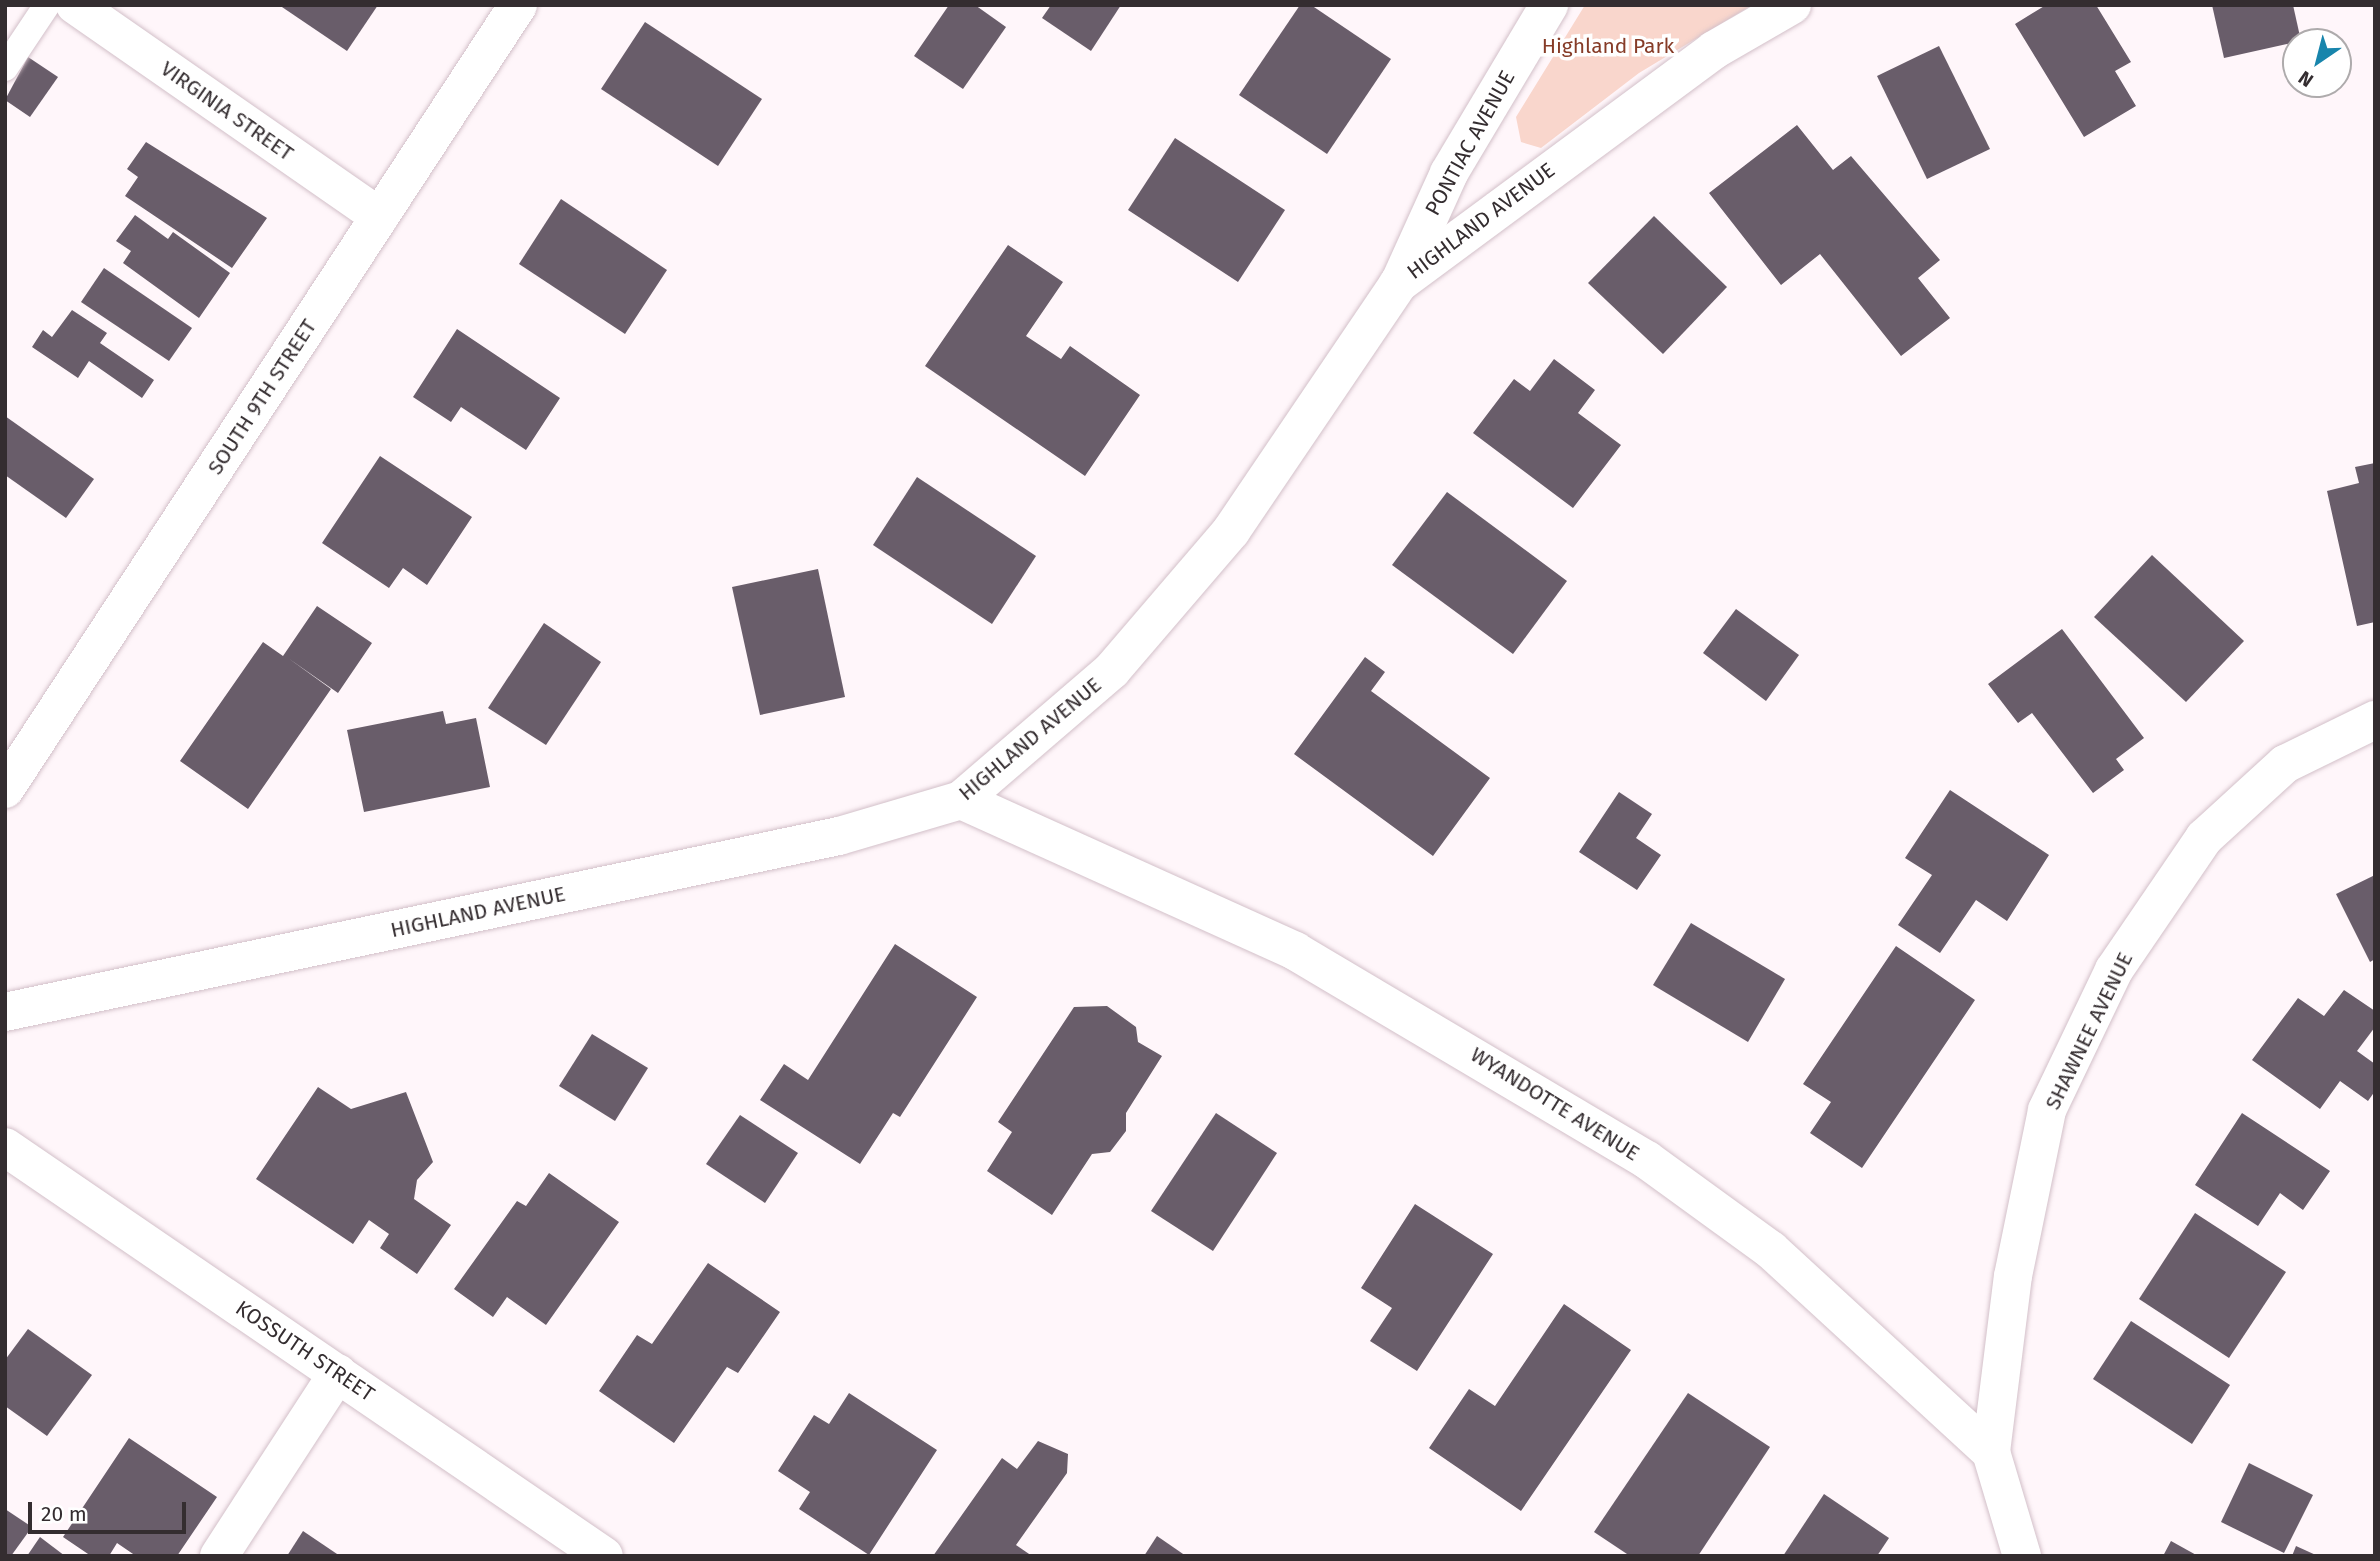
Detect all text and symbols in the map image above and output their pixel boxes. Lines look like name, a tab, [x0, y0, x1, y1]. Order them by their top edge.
north arrow	[2282, 28, 2352, 98]
park label: Highland Park	[1542, 33, 1674, 59]
street label: VIRGINIA STREET	[156, 56, 298, 166]
street label: PONTIAC AVENUE	[1420, 66, 1520, 220]
text: N	[2294, 66, 2318, 92]
street label: HIGHLAND AVENUE	[1402, 157, 1560, 285]
street label: SOUTH 9TH STREET	[202, 315, 322, 479]
street label: HIGHLAND AVENUE	[954, 672, 1106, 806]
street label: HIGHLAND AVENUE	[388, 881, 568, 943]
street label: SHAWNEE AVENUE	[2040, 948, 2138, 1114]
street label: WYANDOTTE AVENUE	[1466, 1042, 1644, 1166]
street label: KOSSUTH STREET	[231, 1295, 379, 1407]
scale bar	[32, 1488, 189, 1532]
text: 20 m	[41, 1501, 87, 1527]

